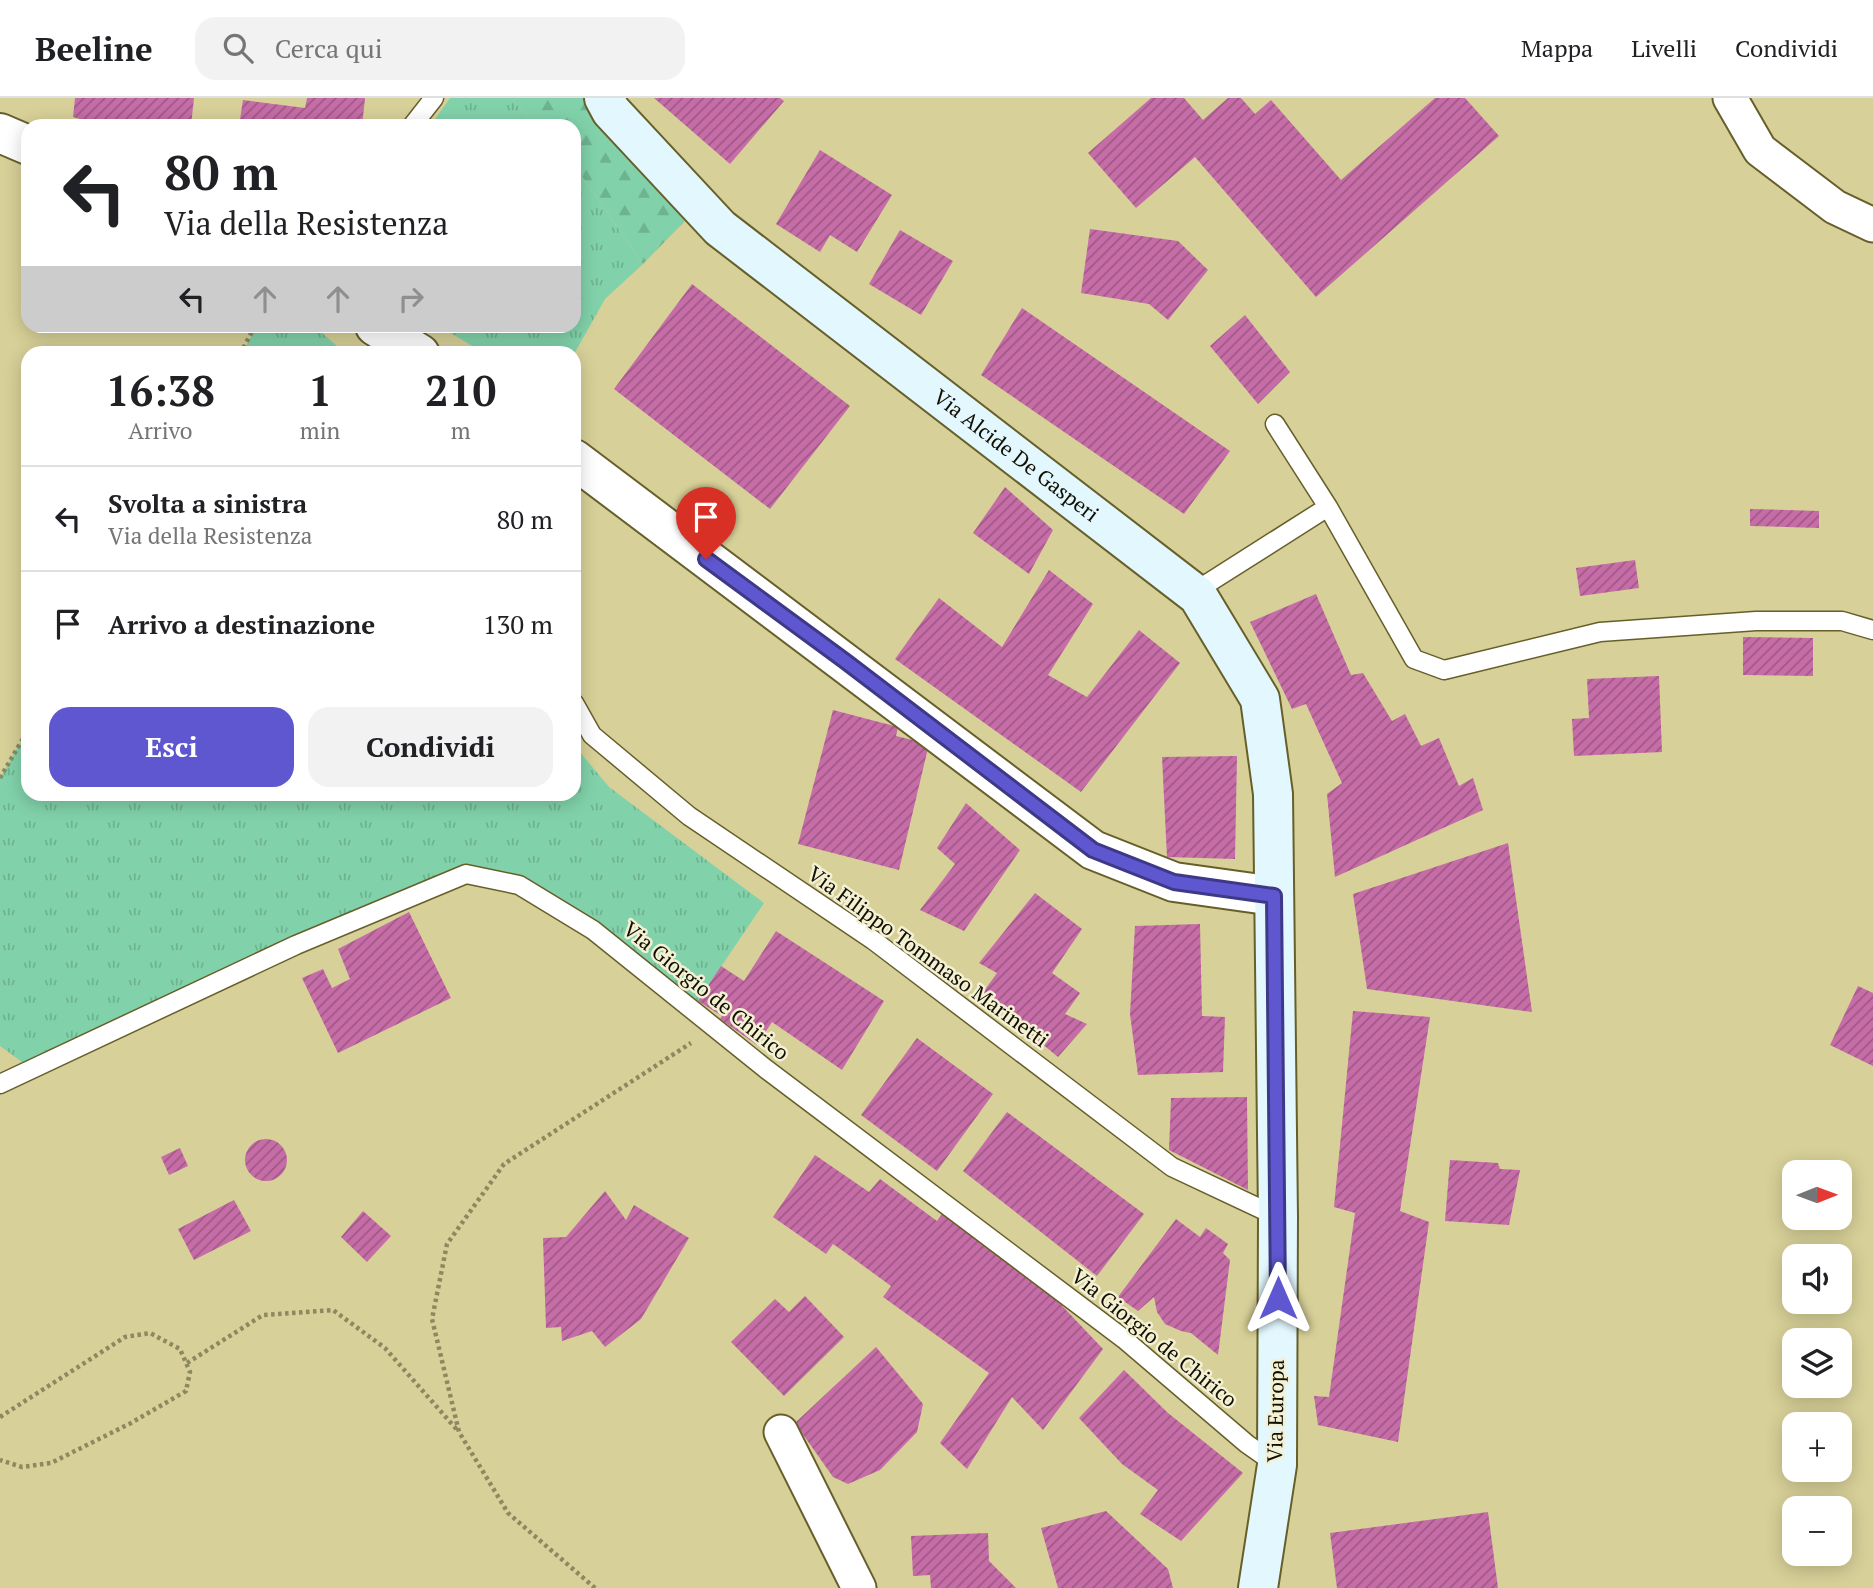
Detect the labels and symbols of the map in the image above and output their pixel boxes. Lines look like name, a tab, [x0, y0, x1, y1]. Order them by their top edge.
street label: Via Alcide De Gasperi	[928, 382, 1105, 528]
pin	[676, 487, 736, 559]
street label: Via Filippo Tommaso Marinetti	[803, 859, 1055, 1053]
street label: Via Giorgio de Chirico	[618, 915, 795, 1066]
north arrow	[1782, 1160, 1852, 1230]
position arrow	[1241, 1261, 1315, 1335]
street label: Via Giorgio de Chirico	[1066, 1262, 1243, 1413]
street label: Via Europa	[1260, 1359, 1290, 1463]

